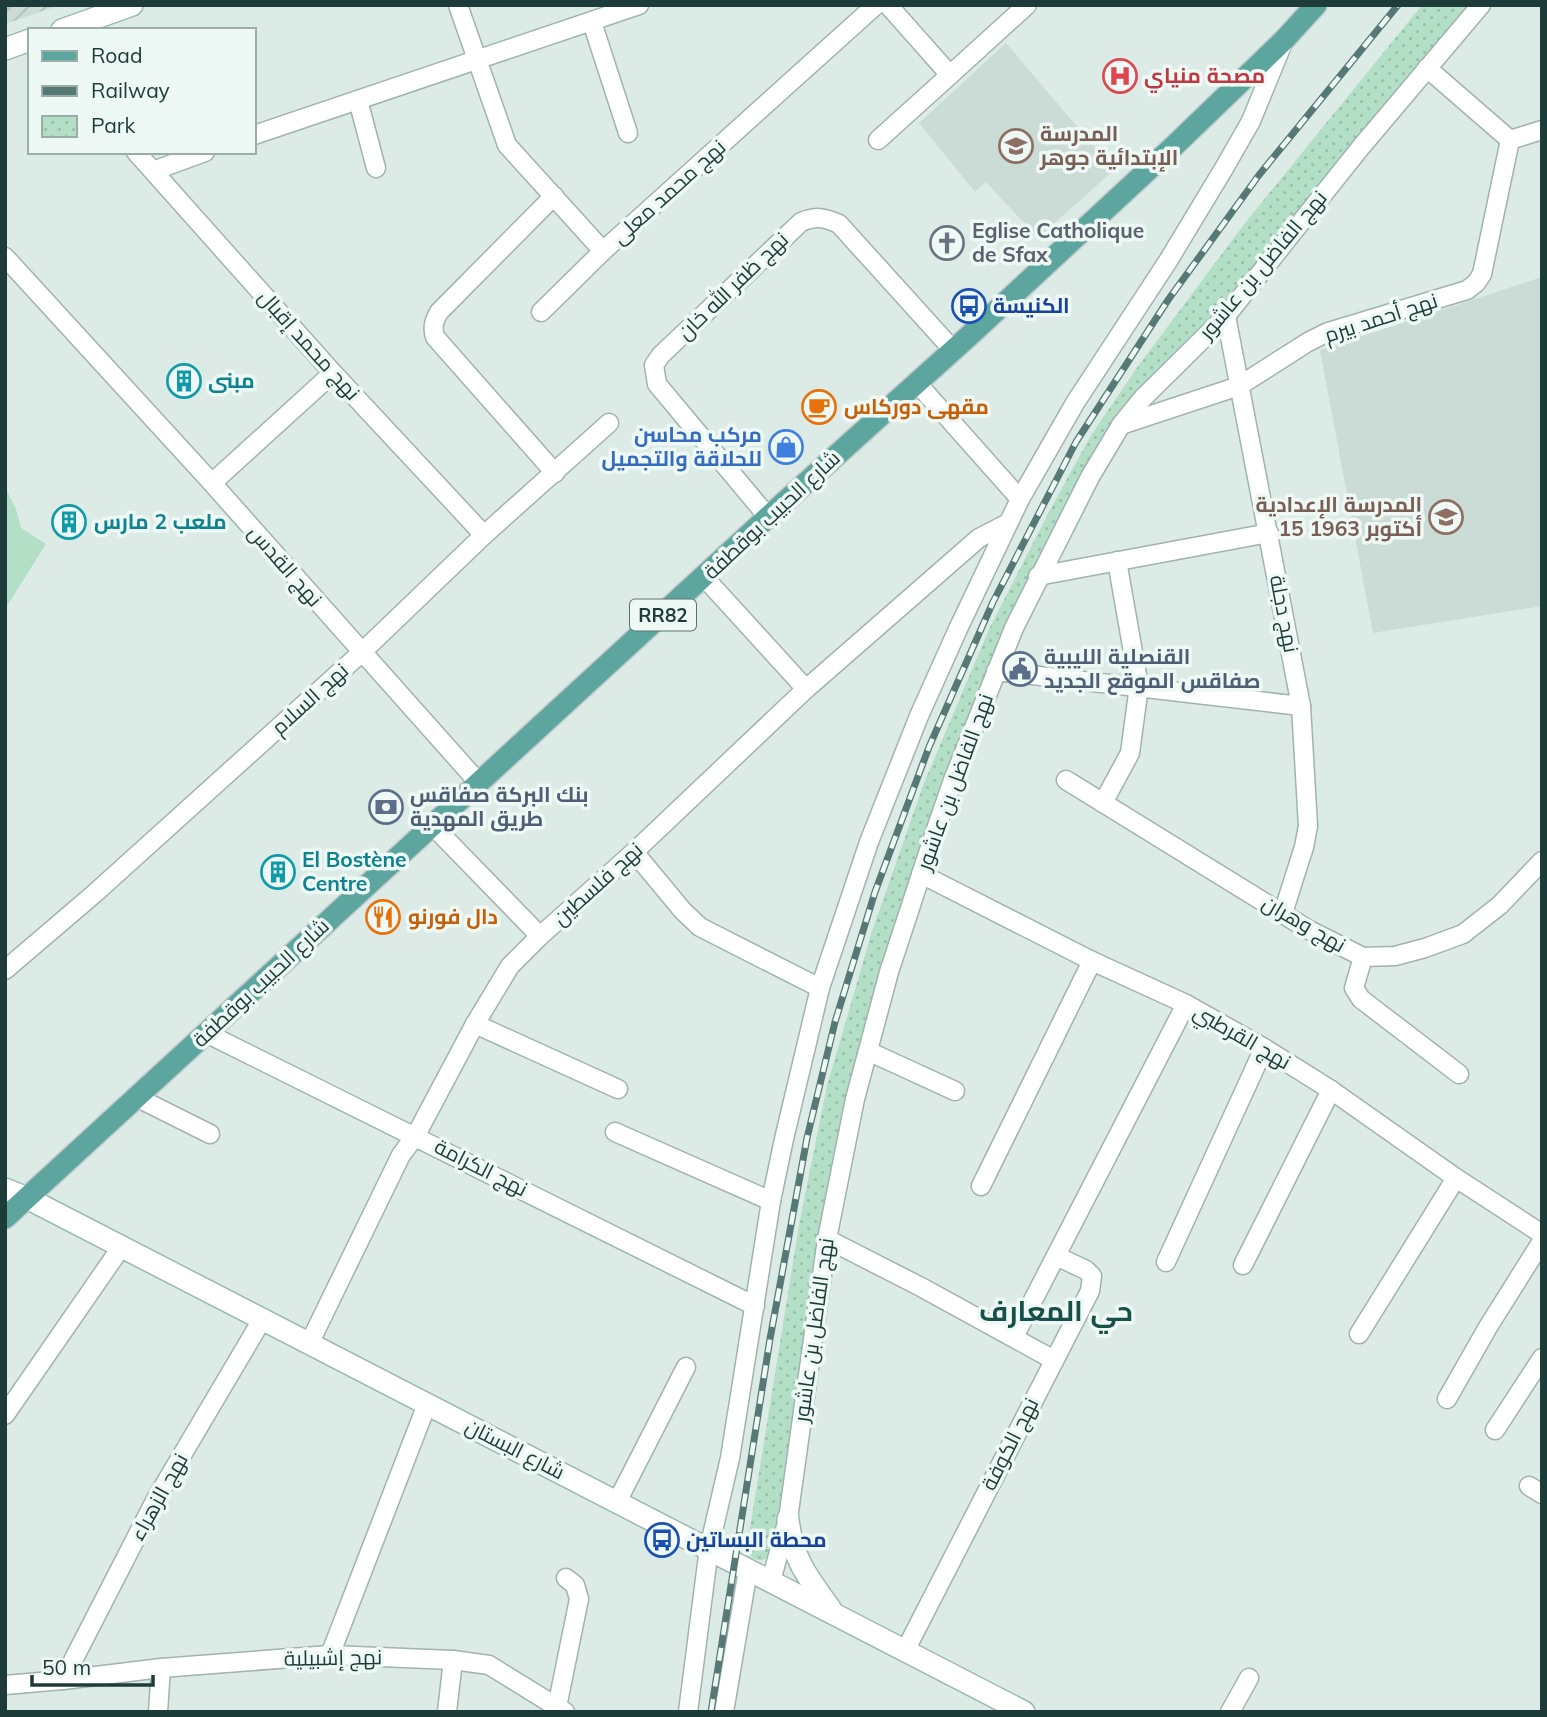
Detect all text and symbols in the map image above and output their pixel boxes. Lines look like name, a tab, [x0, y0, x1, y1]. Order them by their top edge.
legend	[28, 28, 256, 154]
text: Road	[91, 42, 142, 68]
hospital icon: مصحة منياي	[1101, 57, 1139, 95]
place label: مصحة منياي	[1144, 62, 1265, 93]
text: Railway	[91, 77, 170, 103]
text: Park	[91, 112, 135, 138]
place label: المدرسة الإبتدائية جوهر	[1039, 120, 1178, 172]
school or university icon: المدرسة الإبتدائية جوهر	[997, 127, 1035, 165]
street label: نهج محمد معلى	[606, 133, 732, 251]
street label: نهج الفاضل بن عاشور	[1192, 185, 1333, 346]
place label: Eglise Catholique de Sfax	[972, 217, 1144, 267]
church icon: Eglise Catholique de Sfax	[928, 224, 966, 262]
street label: نهج ظفر الله خان	[671, 226, 795, 346]
street label: نهج محمد إقبال	[252, 284, 366, 406]
bus stop icon: الكنيسة	[950, 287, 988, 325]
street label: نهج أحمد بيرم	[1321, 287, 1441, 349]
place label: الكنيسة	[993, 292, 1070, 318]
building icon: مبنى	[165, 362, 203, 400]
place label: مبنى	[208, 367, 255, 393]
cafe icon: مقهى دوركاس	[800, 388, 838, 426]
place label: مقهى دوركاس	[844, 393, 989, 420]
place label: مركب محاسن للحلاقة والتجميل	[602, 421, 762, 472]
shop icon: مركب محاسن للحلاقة والتجميل	[767, 428, 805, 466]
street label: شارع الحبيب بوقطفة	[698, 444, 846, 586]
place label: المدرسة الإعدادية 15 أكتوبر 1963	[1255, 491, 1422, 542]
school or university icon: المدرسة الإعدادية 15 أكتوبر 1963	[1427, 498, 1465, 536]
building icon: ملعب 2 مارس	[50, 503, 88, 541]
place label: ملعب 2 مارس	[94, 508, 227, 534]
street label: نهج القدس	[242, 519, 328, 613]
street label: نهج دجلة	[1263, 573, 1305, 655]
road number: RR82	[630, 600, 696, 630]
place label: القنصلية الليبية صفاقس الموقع الجديد	[1044, 643, 1261, 695]
public building icon: القنصلية الليبية صفاقس الموقع الجديد	[1001, 650, 1039, 688]
street label: نهج السلام	[265, 657, 355, 741]
street label: نهج الفاضل بن عاشور	[910, 690, 1000, 875]
place label: بنك البركة صفاقس طريق المهدية	[410, 781, 589, 832]
bank icon: بنك البركة صفاقس طريق المهدية	[367, 788, 405, 826]
street label: نهج فلسطين	[547, 836, 649, 932]
place label: El Bostène Centre	[302, 846, 407, 896]
building icon: El Bostène Centre	[259, 853, 297, 891]
street label: نهج وهران	[1257, 889, 1351, 959]
restaurant icon: دال فورنو	[364, 898, 402, 936]
place label: دال فورنو	[408, 903, 498, 930]
street label: شارع الحبيب بوقطفة	[187, 912, 335, 1054]
street label: نهج القرطبي	[1187, 998, 1296, 1078]
street label: نهج الكرامة	[430, 1133, 532, 1203]
street label: نهج الفاضل بن عاشور	[787, 1236, 841, 1425]
district label: حي المعارف	[979, 1293, 1133, 1334]
street label: نهج الكوفة	[975, 1393, 1045, 1495]
street label: شارع البستان	[460, 1412, 570, 1486]
street label: نهج الزهراء	[123, 1448, 195, 1546]
bus stop icon: محطة البساتين	[643, 1521, 681, 1559]
place label: محطة البساتين	[686, 1526, 827, 1552]
street label: نهج إشبيلية	[284, 1643, 382, 1673]
scale bar	[32, 1644, 152, 1688]
text: 50 m	[42, 1654, 91, 1680]

